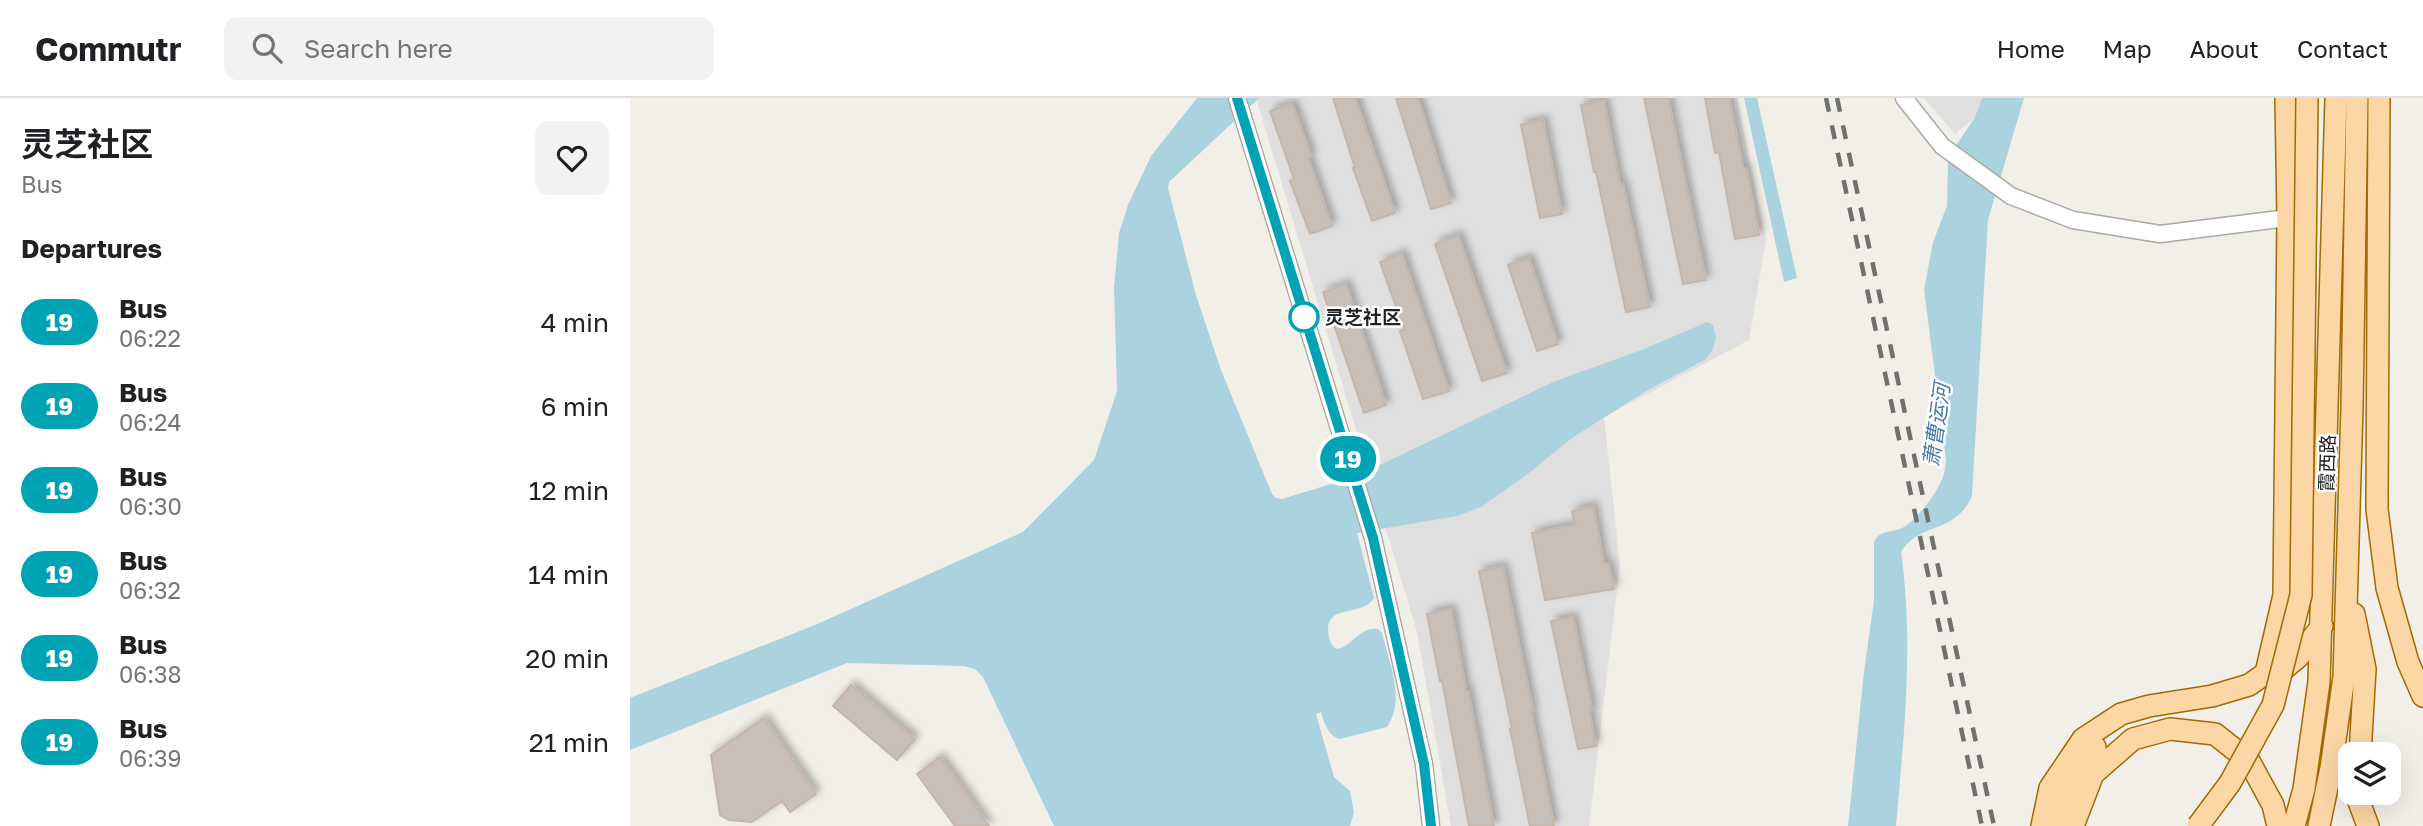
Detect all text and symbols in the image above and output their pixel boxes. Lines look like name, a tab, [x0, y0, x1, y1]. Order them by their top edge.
search box	[224, 17, 714, 80]
text: Commutr	[35, 29, 182, 68]
icon: search	[248, 29, 286, 67]
text: Search here	[304, 33, 453, 64]
text: Home	[1997, 34, 2065, 63]
text: Map	[2103, 34, 2152, 63]
text: About	[2190, 34, 2259, 63]
text: Contact	[2297, 34, 2388, 63]
button: heart	[535, 121, 609, 195]
text: 灵芝社区	[21, 124, 153, 163]
text: Bus	[21, 170, 63, 198]
text: Departures	[21, 233, 162, 264]
text: Bus	[119, 293, 167, 324]
marker: 灵芝社区	[1289, 302, 1319, 332]
place label: 灵芝社区	[1325, 305, 1401, 328]
text: 19	[46, 307, 73, 336]
text: 4 min	[541, 307, 609, 338]
text: 06:22	[119, 324, 181, 352]
text: Bus	[119, 377, 167, 408]
water label: 萧曹运河	[1917, 377, 1955, 468]
text: 19	[46, 391, 73, 420]
text: 6 min	[541, 391, 609, 422]
text: 06:24	[119, 408, 181, 436]
street label: 霞西路	[2314, 434, 2339, 492]
line badge: 19	[1316, 436, 1380, 482]
text: 19	[1334, 444, 1362, 473]
text: Bus	[119, 461, 167, 492]
text: 19	[46, 475, 73, 504]
text: 12 min	[529, 475, 609, 506]
text: 06:30	[119, 492, 182, 520]
text: Bus	[119, 545, 167, 576]
text: 19	[46, 559, 73, 588]
text: 14 min	[528, 559, 609, 590]
text: 06:32	[119, 576, 181, 604]
text: Bus	[119, 629, 167, 660]
text: 19	[46, 643, 73, 672]
text: 20 min	[525, 643, 609, 674]
text: 06:38	[119, 660, 182, 688]
text: Bus	[119, 713, 167, 744]
text: 19	[46, 727, 73, 756]
text: 21 min	[529, 727, 609, 758]
map controls	[2338, 742, 2401, 805]
button: layers	[2338, 742, 2401, 805]
text: 06:39	[119, 744, 181, 772]

